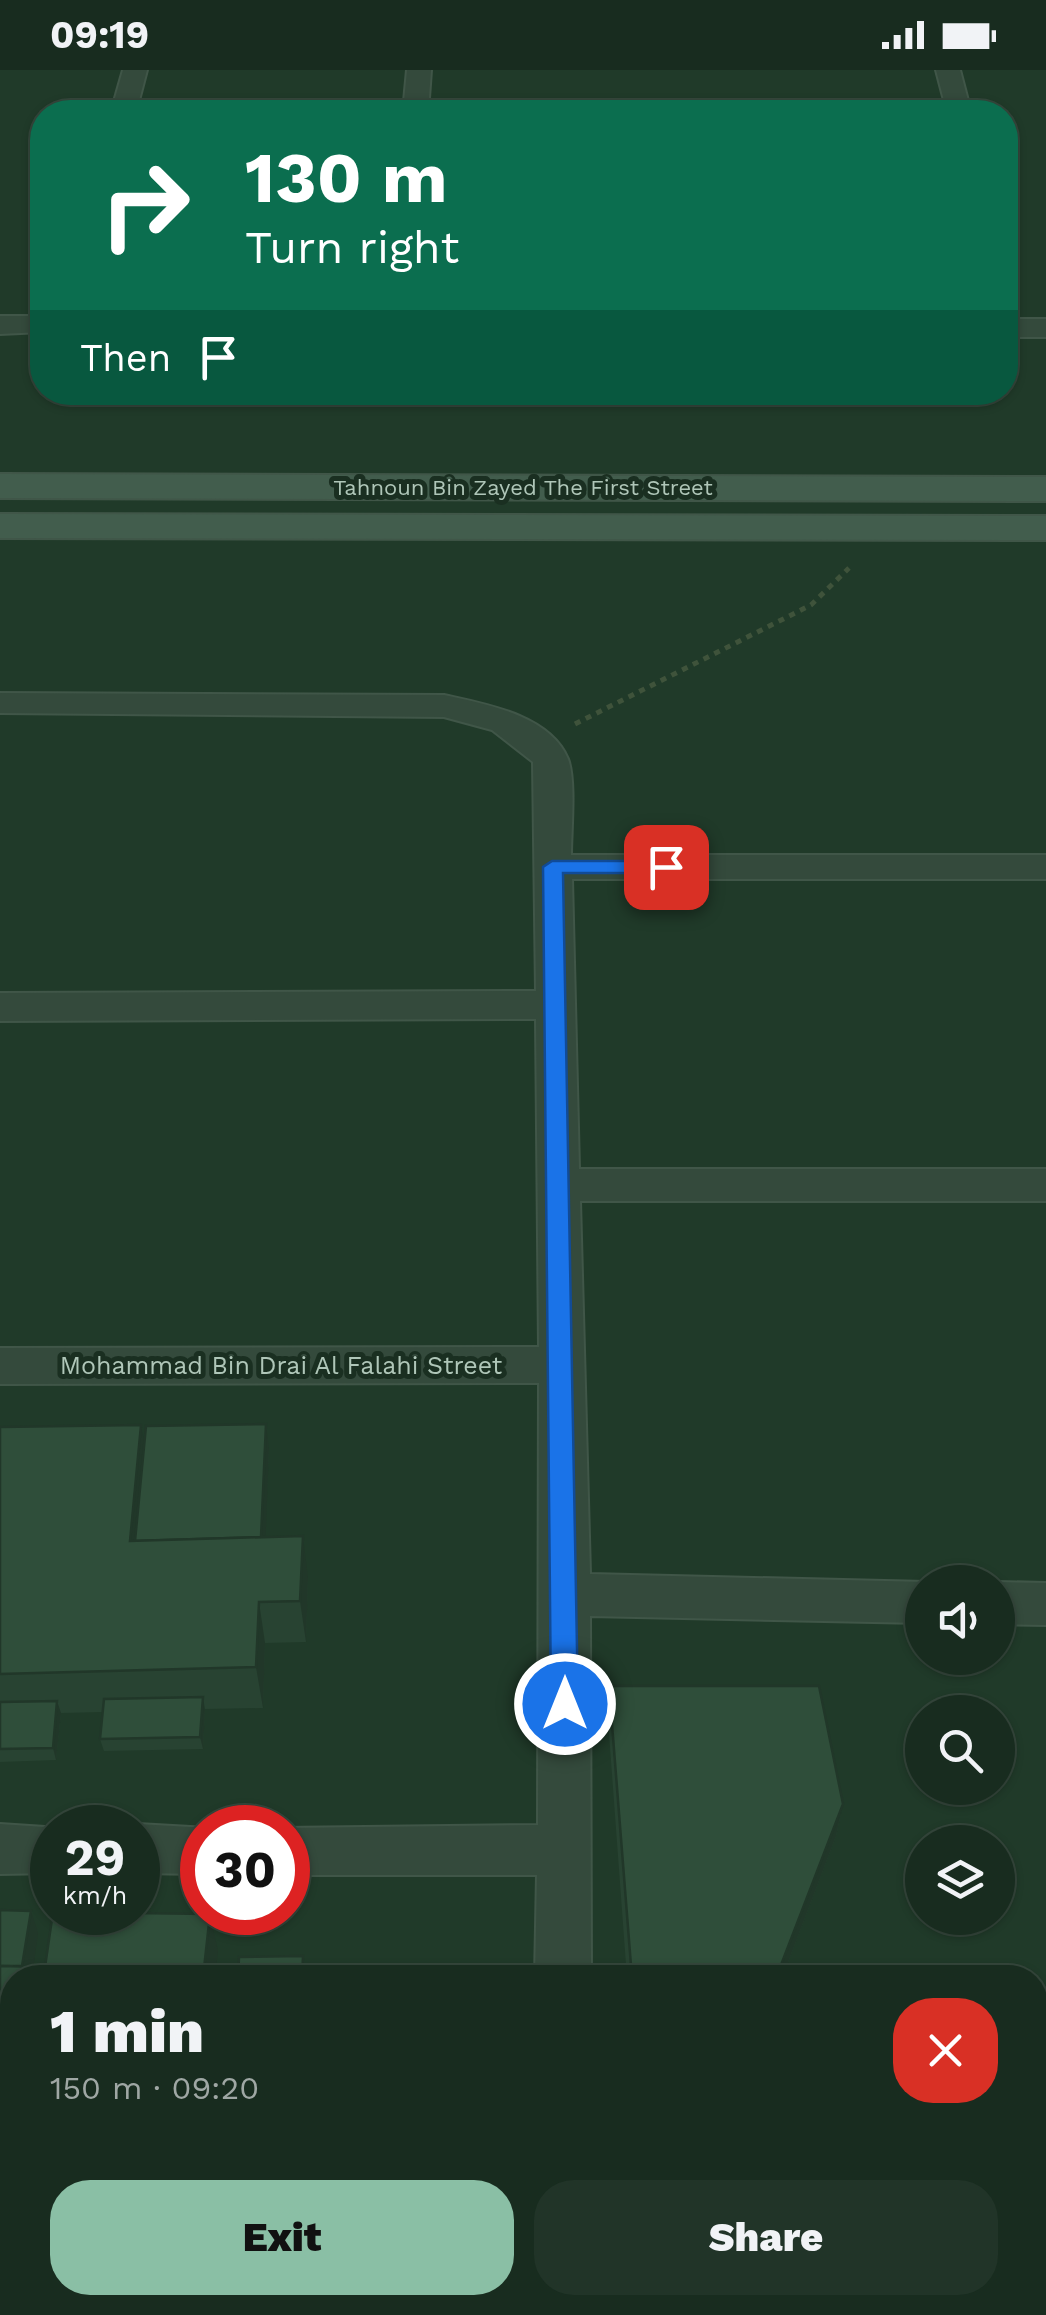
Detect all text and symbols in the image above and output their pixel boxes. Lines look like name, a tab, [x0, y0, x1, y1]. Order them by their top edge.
text: 09:19	[50, 13, 149, 57]
text: 130 m	[245, 137, 448, 219]
icon: right	[80, 140, 210, 270]
text: Turn right	[245, 221, 459, 274]
icon: arrive	[191, 330, 246, 385]
text: Then	[80, 336, 171, 380]
street label: Tahnoun Bin Zayed The First Street	[333, 475, 713, 500]
pin	[624, 825, 709, 910]
icon: arrive	[639, 840, 694, 895]
street label: Mohammad Bin Drai Al Falahi Street	[60, 1351, 503, 1380]
map controls	[905, 1565, 1015, 1935]
button: sound	[905, 1565, 1015, 1675]
position arrow	[513, 1652, 617, 1756]
button: search	[905, 1695, 1015, 1805]
speed limit sign: 30	[180, 1805, 310, 1935]
button: layers	[905, 1825, 1015, 1935]
text: 29	[65, 1828, 125, 1887]
text: km/h	[63, 1881, 127, 1910]
text: 1 min	[50, 1996, 204, 2067]
button: close	[893, 1998, 998, 2103]
text: 150 m · 09:20	[50, 2069, 259, 2107]
button: Exit	[50, 2180, 514, 2295]
button: Share	[534, 2180, 998, 2295]

